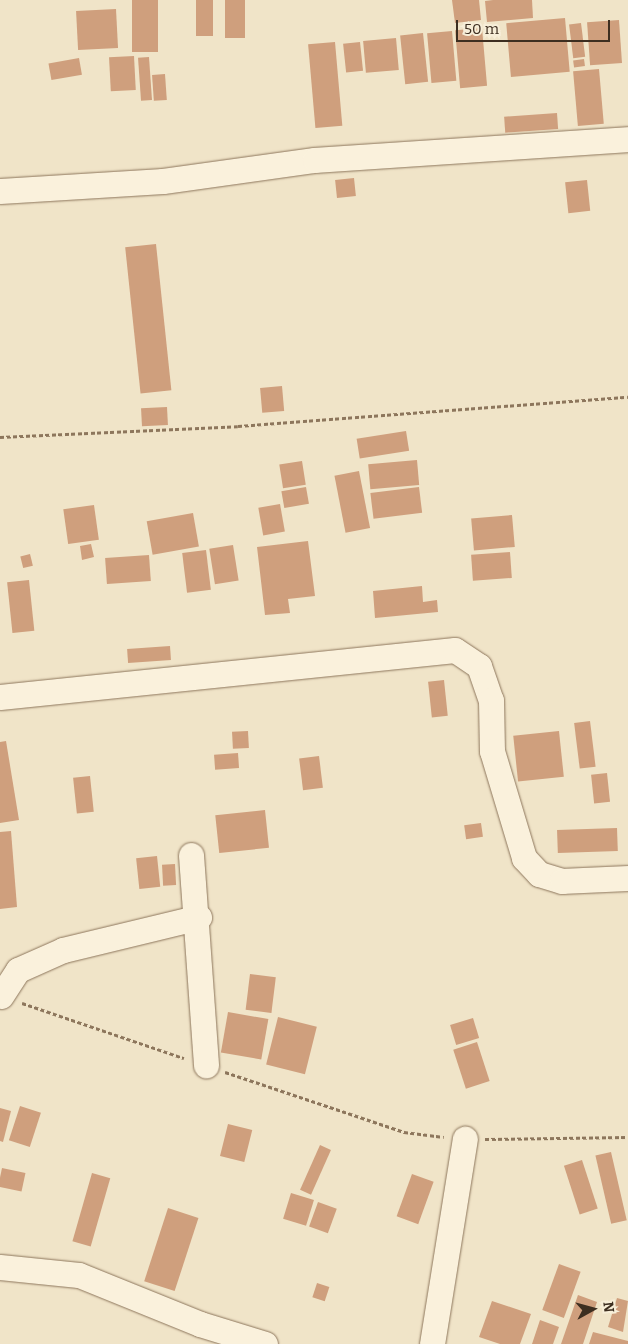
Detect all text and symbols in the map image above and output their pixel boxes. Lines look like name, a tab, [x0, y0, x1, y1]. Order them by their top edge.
scale bar	[458, 10, 612, 42]
text: 50 m	[464, 20, 499, 38]
north arrow	[568, 1284, 618, 1334]
text: N	[599, 1301, 617, 1314]

